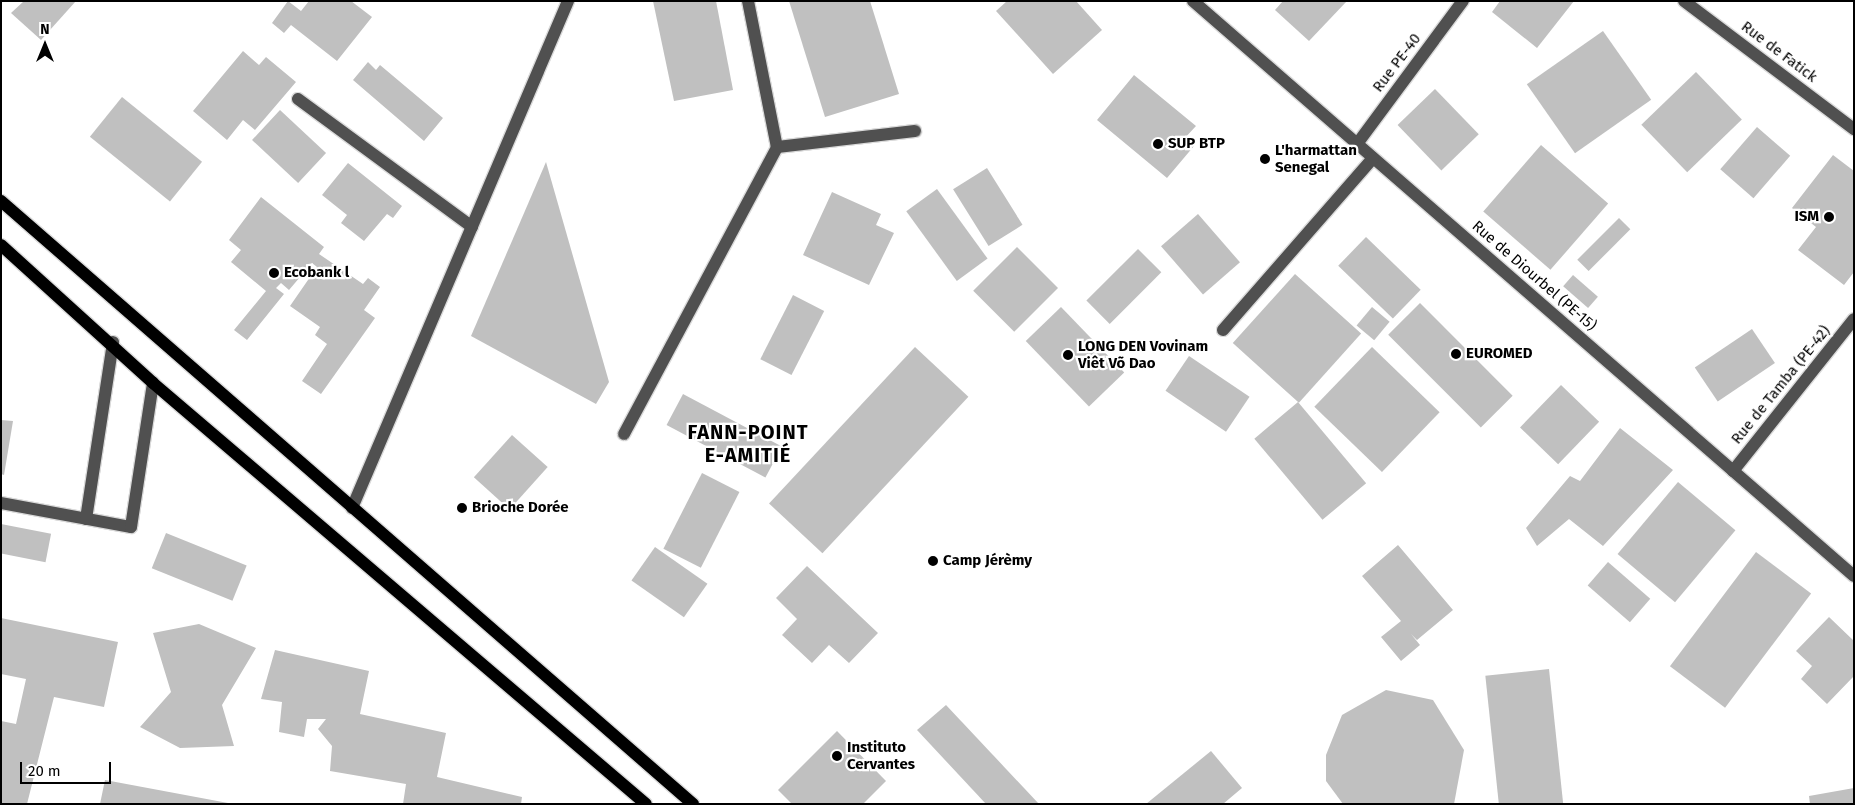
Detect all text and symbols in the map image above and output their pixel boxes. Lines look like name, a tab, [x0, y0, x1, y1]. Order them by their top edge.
street label: Rue de Fatick	[1738, 18, 1820, 86]
north arrow	[20, 20, 70, 70]
text: N	[40, 21, 50, 38]
street label: Rue PE-40	[1369, 30, 1425, 96]
place label: SUP BTP	[1168, 135, 1225, 153]
marker: SUP BTP	[1152, 138, 1164, 150]
place label: L'harmattan Senegal	[1275, 141, 1357, 176]
marker: L'harmattan Senegal	[1259, 153, 1271, 165]
place label: ISM	[1794, 208, 1819, 226]
marker: ISM	[1823, 211, 1835, 223]
street label: Rue de Diourbel (PE-15)	[1468, 217, 1600, 335]
place label: Ecobank l	[284, 264, 349, 282]
marker: Ecobank l	[268, 267, 280, 279]
street label: Rue de Tamba (PE-42)	[1728, 322, 1834, 448]
place label: LONG DEN Vovinam Viêt Võ Dao	[1078, 337, 1208, 372]
place label: EUROMED	[1466, 345, 1532, 363]
marker: EUROMED	[1450, 348, 1462, 360]
marker: LONG DEN Vovinam Viêt Võ Dao	[1062, 349, 1074, 361]
district label: FANN-POINT E-AMITIÉ	[686, 421, 810, 468]
place label: Brioche Dorée	[472, 499, 569, 517]
marker: Brioche Dorée	[456, 502, 468, 514]
place label: Camp Jérèmy	[943, 552, 1032, 570]
marker: Camp Jérèmy	[927, 555, 939, 567]
place label: Instituto Cervantes	[847, 738, 915, 773]
marker: Instituto Cervantes	[831, 750, 843, 762]
scale bar	[22, 752, 114, 784]
text: 20 m	[28, 762, 61, 780]

